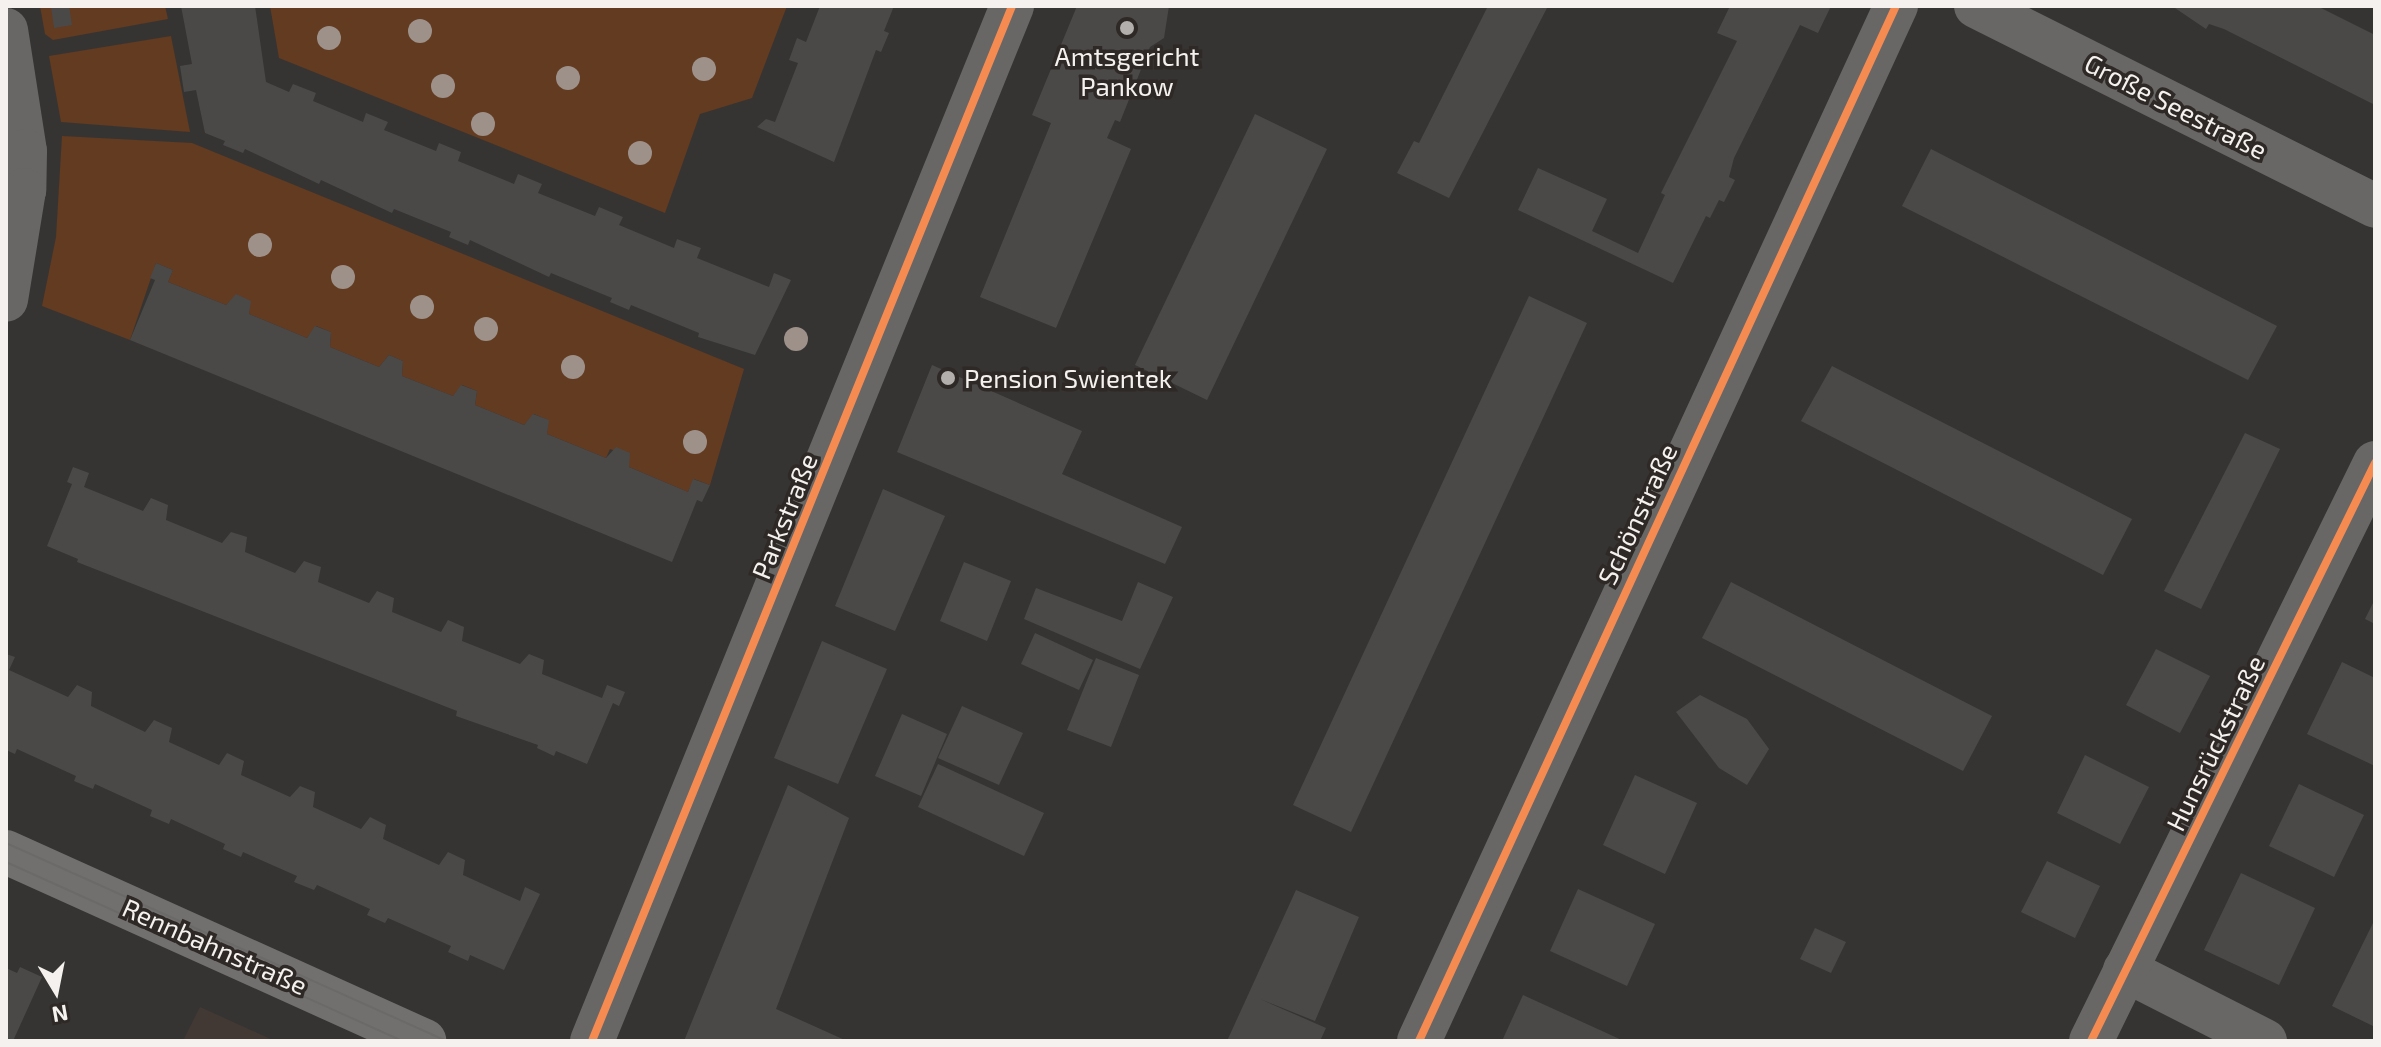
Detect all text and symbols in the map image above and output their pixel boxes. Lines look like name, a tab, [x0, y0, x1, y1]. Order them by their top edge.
marker: Amtsgericht Pankow	[1118, 19, 1136, 37]
place label: Amtsgericht Pankow	[1054, 40, 1200, 102]
street label: Große Seestraße	[2080, 47, 2272, 165]
place label: Pension Swientek	[964, 362, 1172, 394]
marker: Pension Swientek	[939, 369, 957, 387]
street label: Schönstraße	[1591, 439, 1683, 589]
street label: Parkstraße	[745, 449, 823, 583]
street label: Hunsrückstraße	[2159, 650, 2271, 836]
street label: Rennbahnstraße	[118, 891, 312, 1001]
north arrow	[16, 951, 96, 1031]
text: N	[50, 1000, 70, 1029]

